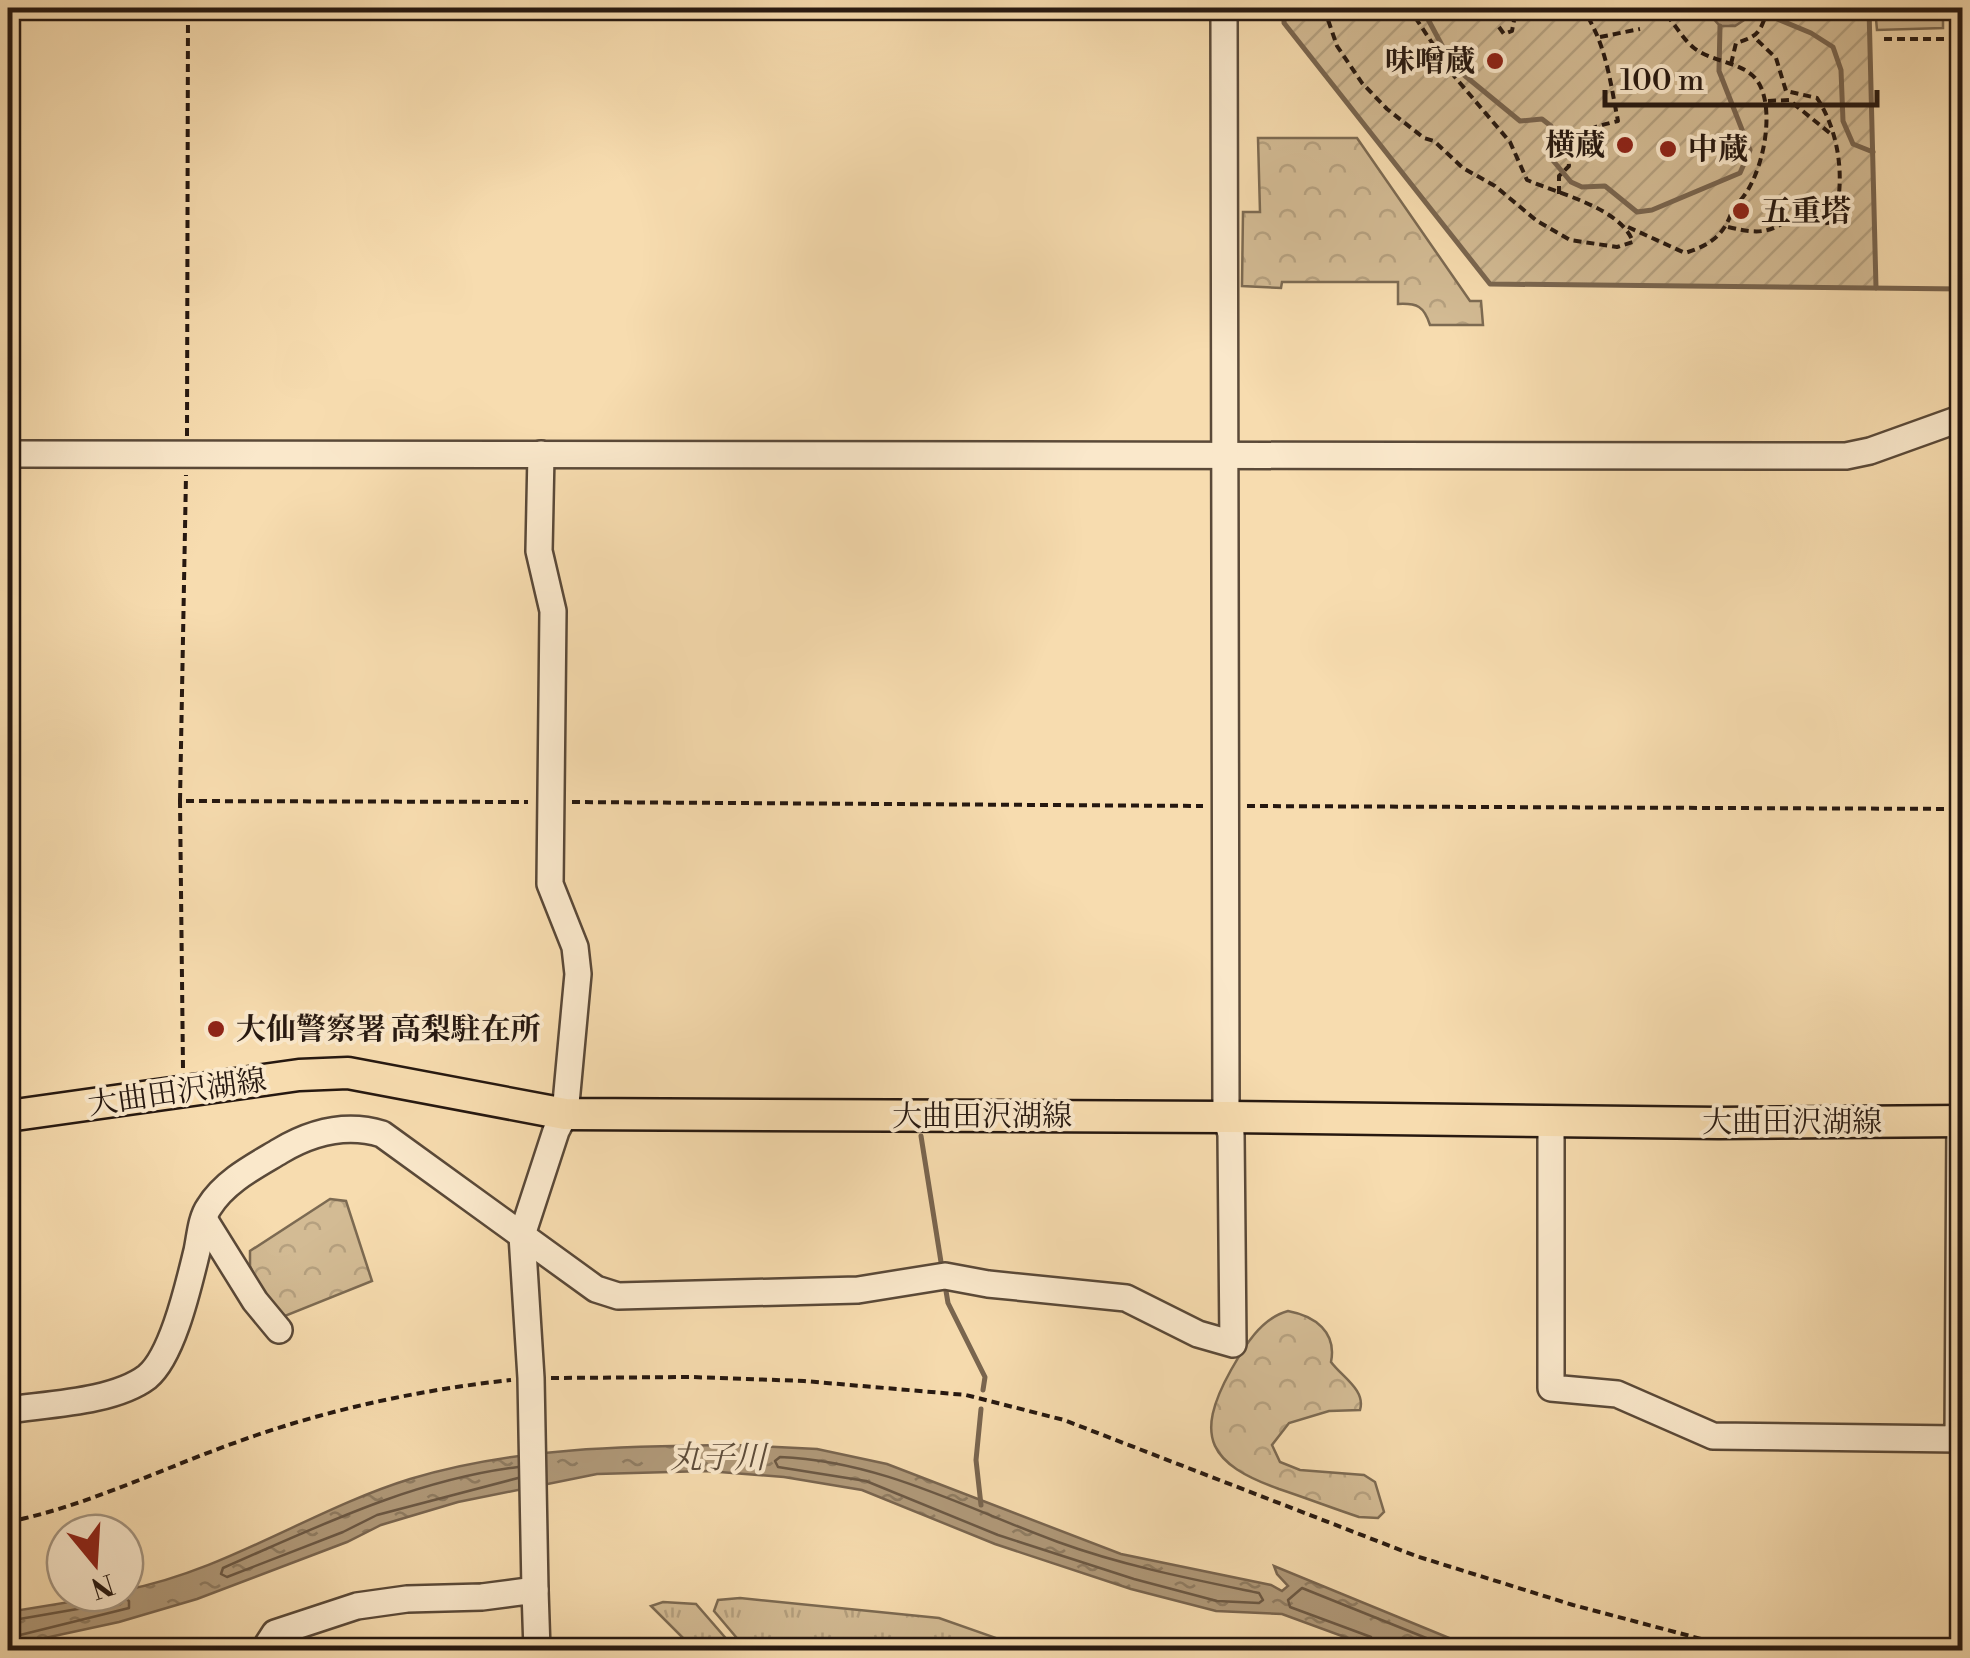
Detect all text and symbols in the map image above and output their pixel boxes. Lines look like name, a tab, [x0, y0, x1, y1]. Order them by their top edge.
place label: 味噌蔵	[1385, 43, 1475, 81]
scale bar	[1605, 45, 1878, 107]
marker: 味噌蔵	[1484, 50, 1506, 72]
text: 100 m	[1620, 62, 1704, 100]
place label: 横蔵	[1545, 127, 1605, 165]
place label: 中蔵	[1688, 131, 1748, 169]
marker: 横蔵	[1614, 134, 1636, 156]
marker: 中蔵	[1657, 138, 1679, 160]
place label: 五重塔	[1761, 193, 1851, 231]
marker: 五重塔	[1730, 200, 1752, 222]
place label: 大仙警察署 高梨駐在所	[236, 1011, 541, 1049]
marker: 大仙警察署 高梨駐在所	[205, 1018, 227, 1040]
street label: 大曲田沢湖線	[85, 1062, 269, 1124]
street label: 大曲田沢湖線	[892, 1098, 1072, 1136]
street label: 大曲田沢湖線	[1702, 1104, 1882, 1142]
water label: 丸子川	[670, 1438, 769, 1478]
north arrow	[45, 1513, 145, 1613]
text: N	[86, 1565, 118, 1605]

